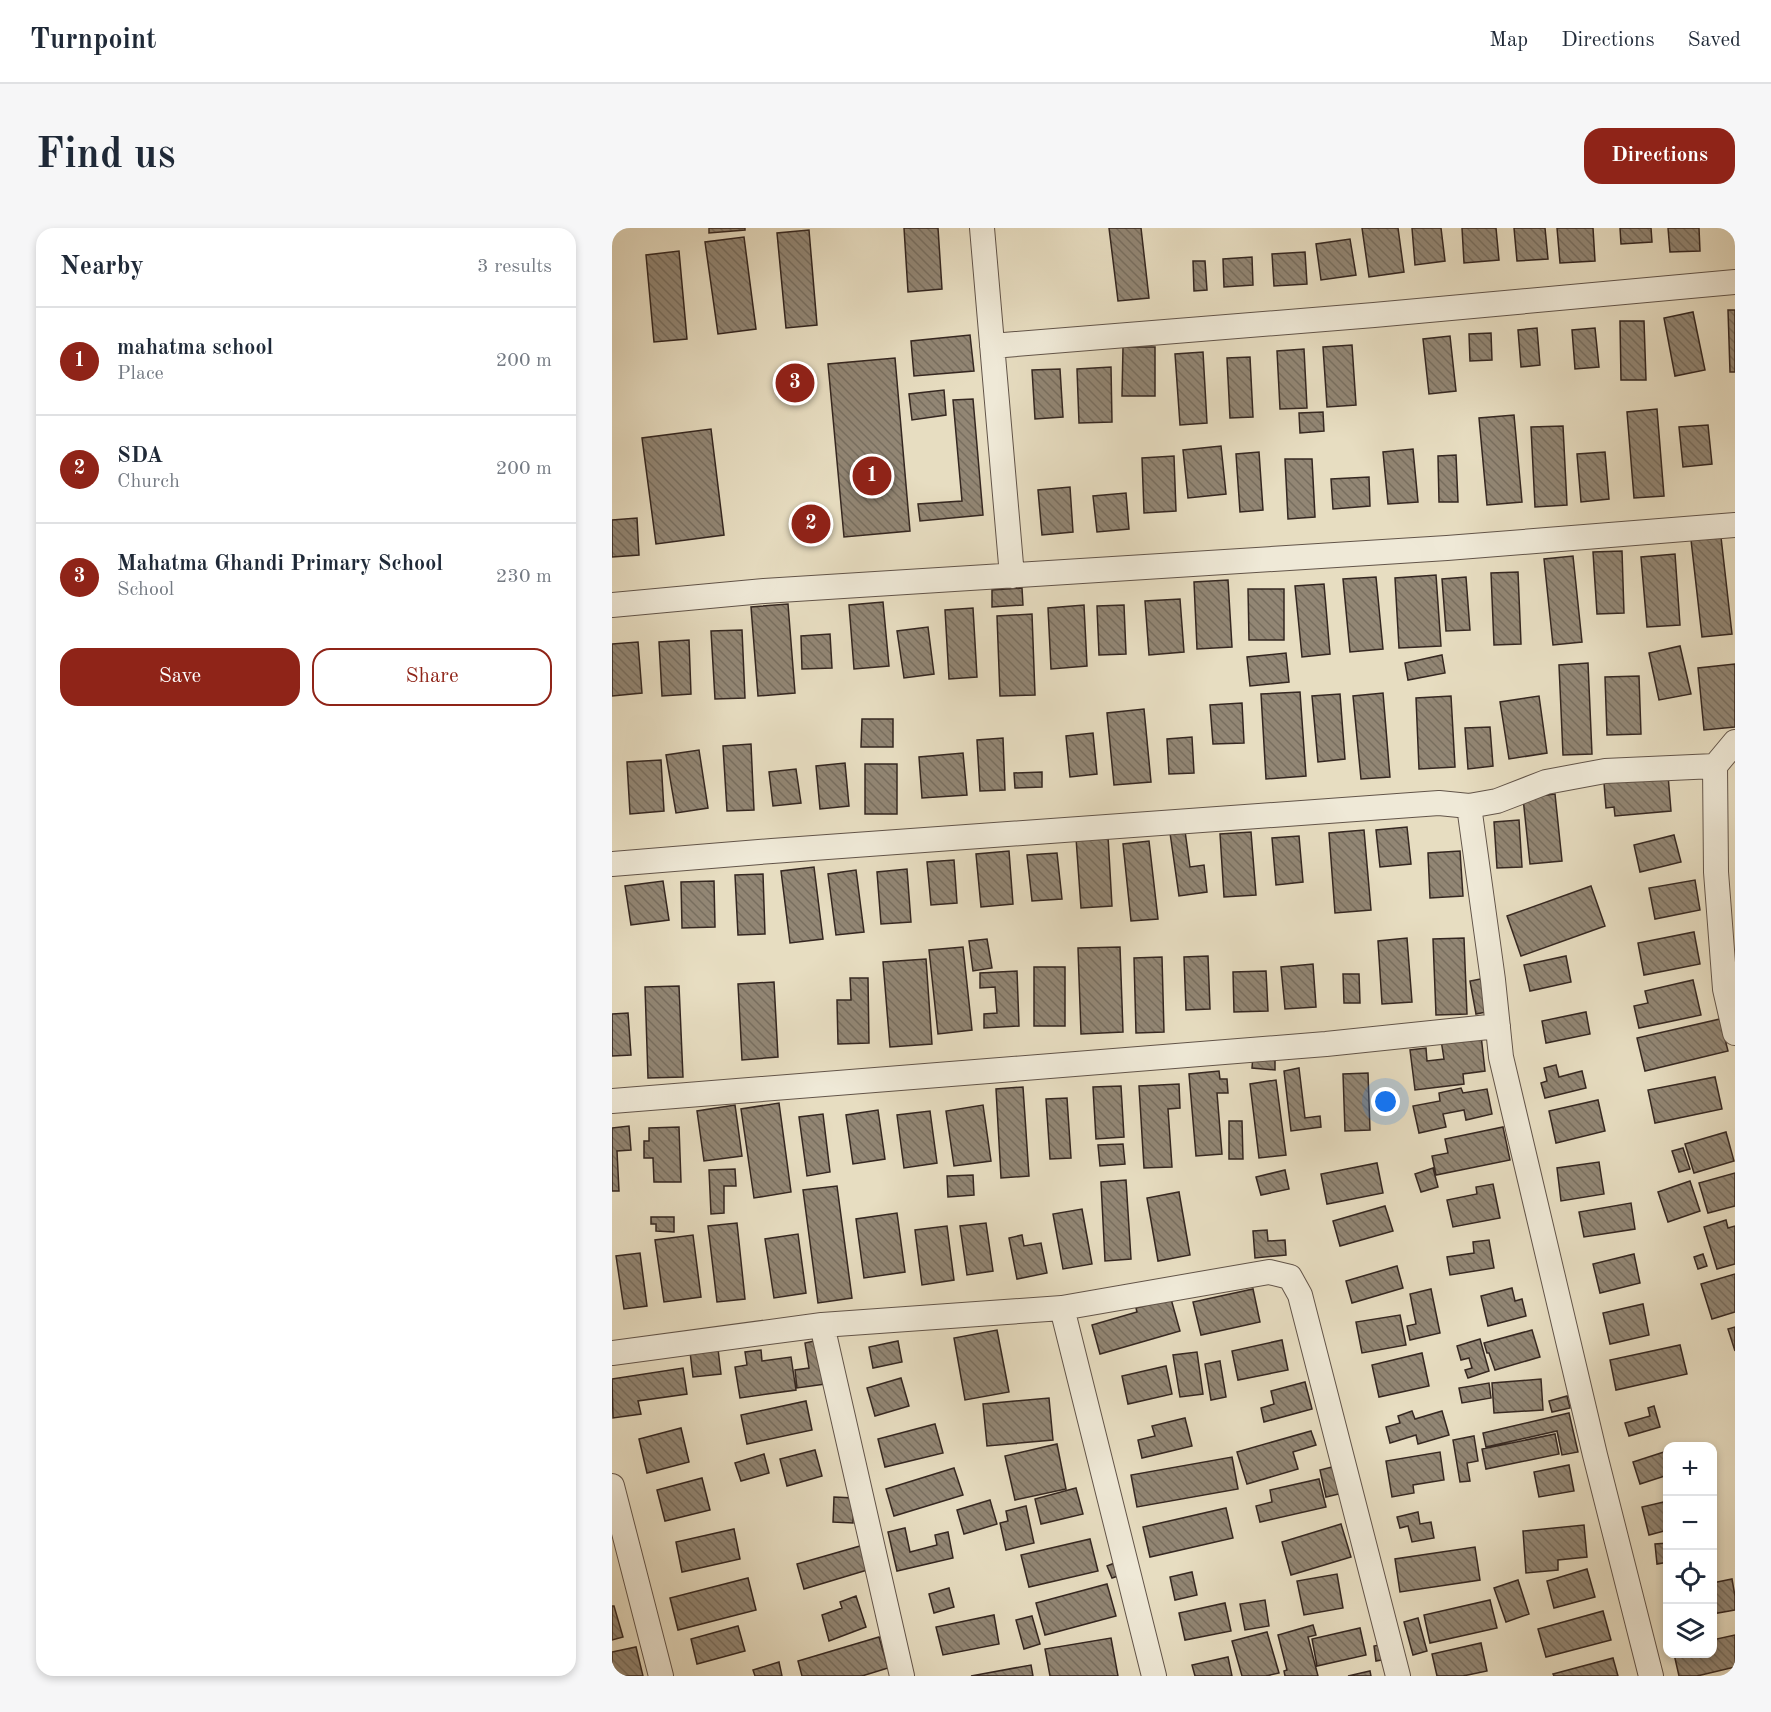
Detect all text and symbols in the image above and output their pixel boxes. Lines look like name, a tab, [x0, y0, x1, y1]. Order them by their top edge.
text: Turnpoint	[30, 27, 157, 55]
text: Map	[1489, 30, 1528, 51]
text: Directions	[1561, 30, 1655, 51]
text: Saved	[1688, 30, 1741, 51]
button: Directions	[1584, 128, 1735, 184]
text: Find us	[36, 135, 175, 177]
text: Nearby	[60, 254, 144, 280]
text: 3 results	[477, 257, 552, 277]
text: mahatma school	[117, 337, 273, 359]
text: 1	[74, 351, 85, 371]
text: 200 m	[496, 351, 552, 371]
pin: 3	[776, 360, 814, 406]
text: Place	[117, 364, 164, 384]
text: SDA	[117, 445, 163, 467]
pin: 1	[852, 454, 892, 498]
text: 2	[74, 459, 85, 479]
text: 200 m	[496, 459, 552, 479]
text: Church	[117, 472, 180, 492]
pin: 2	[792, 502, 830, 546]
text: Mahatma Ghandi Primary School	[117, 553, 443, 575]
text: 3	[74, 567, 85, 587]
text: 230 m	[496, 567, 552, 587]
text: School	[117, 580, 174, 600]
button: Save	[60, 648, 300, 706]
button: Share	[312, 648, 552, 706]
your location	[1371, 1087, 1400, 1116]
map controls	[1663, 1442, 1717, 1658]
button: +	[1663, 1442, 1717, 1496]
button: −	[1663, 1496, 1717, 1550]
button: locate	[1663, 1550, 1717, 1604]
button: layers	[1663, 1604, 1717, 1658]

